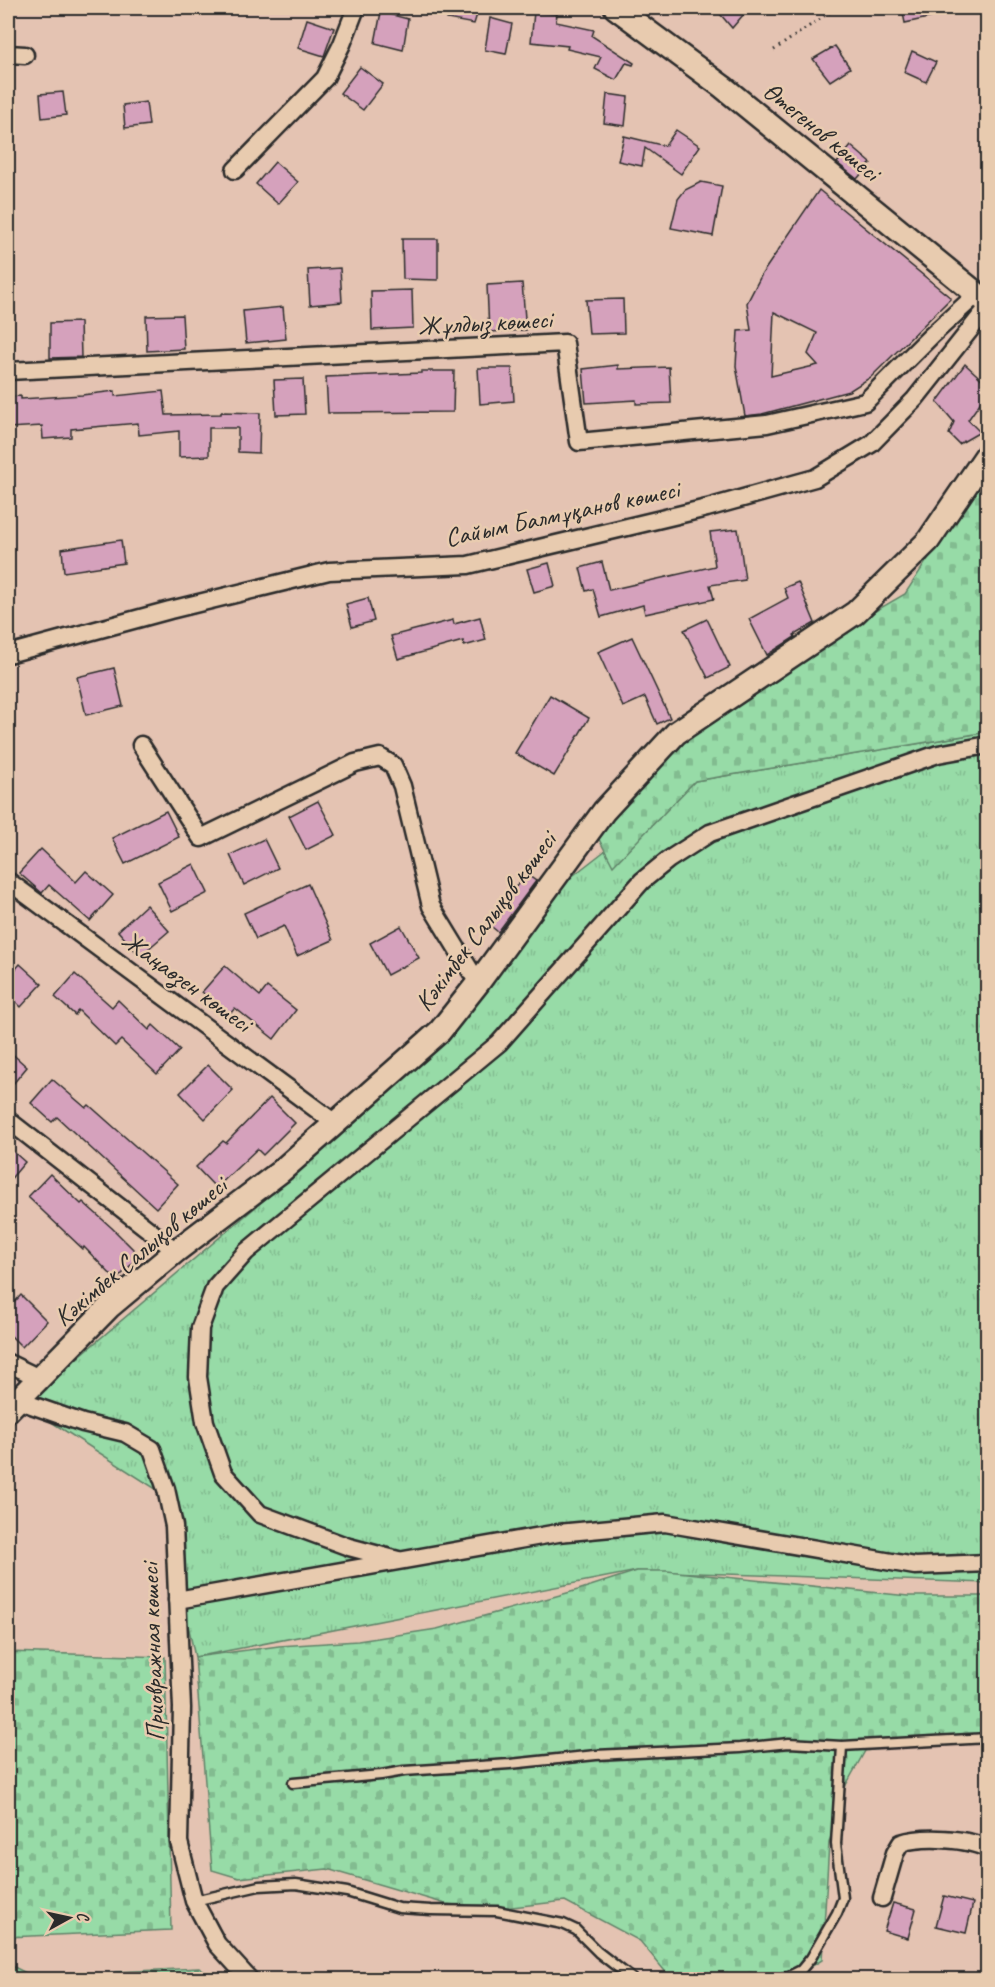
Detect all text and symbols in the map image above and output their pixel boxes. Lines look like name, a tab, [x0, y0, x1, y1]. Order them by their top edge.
street label: Өтегенов көшесі	[757, 74, 889, 190]
street label: Жұлдыз көшесі	[417, 302, 556, 343]
street label: Сайым Балмұқанов көшесі	[442, 472, 685, 554]
street label: Кәкімбек Салықов көшесі	[407, 823, 565, 1017]
street label: Жаңаөзен көшесі	[115, 923, 261, 1042]
street label: Кәкімбек Салықов көшесі	[47, 1167, 236, 1333]
street label: Приовражная көшесі	[133, 1559, 172, 1742]
north arrow	[39, 1888, 99, 1948]
text: С	[72, 1911, 94, 1923]

